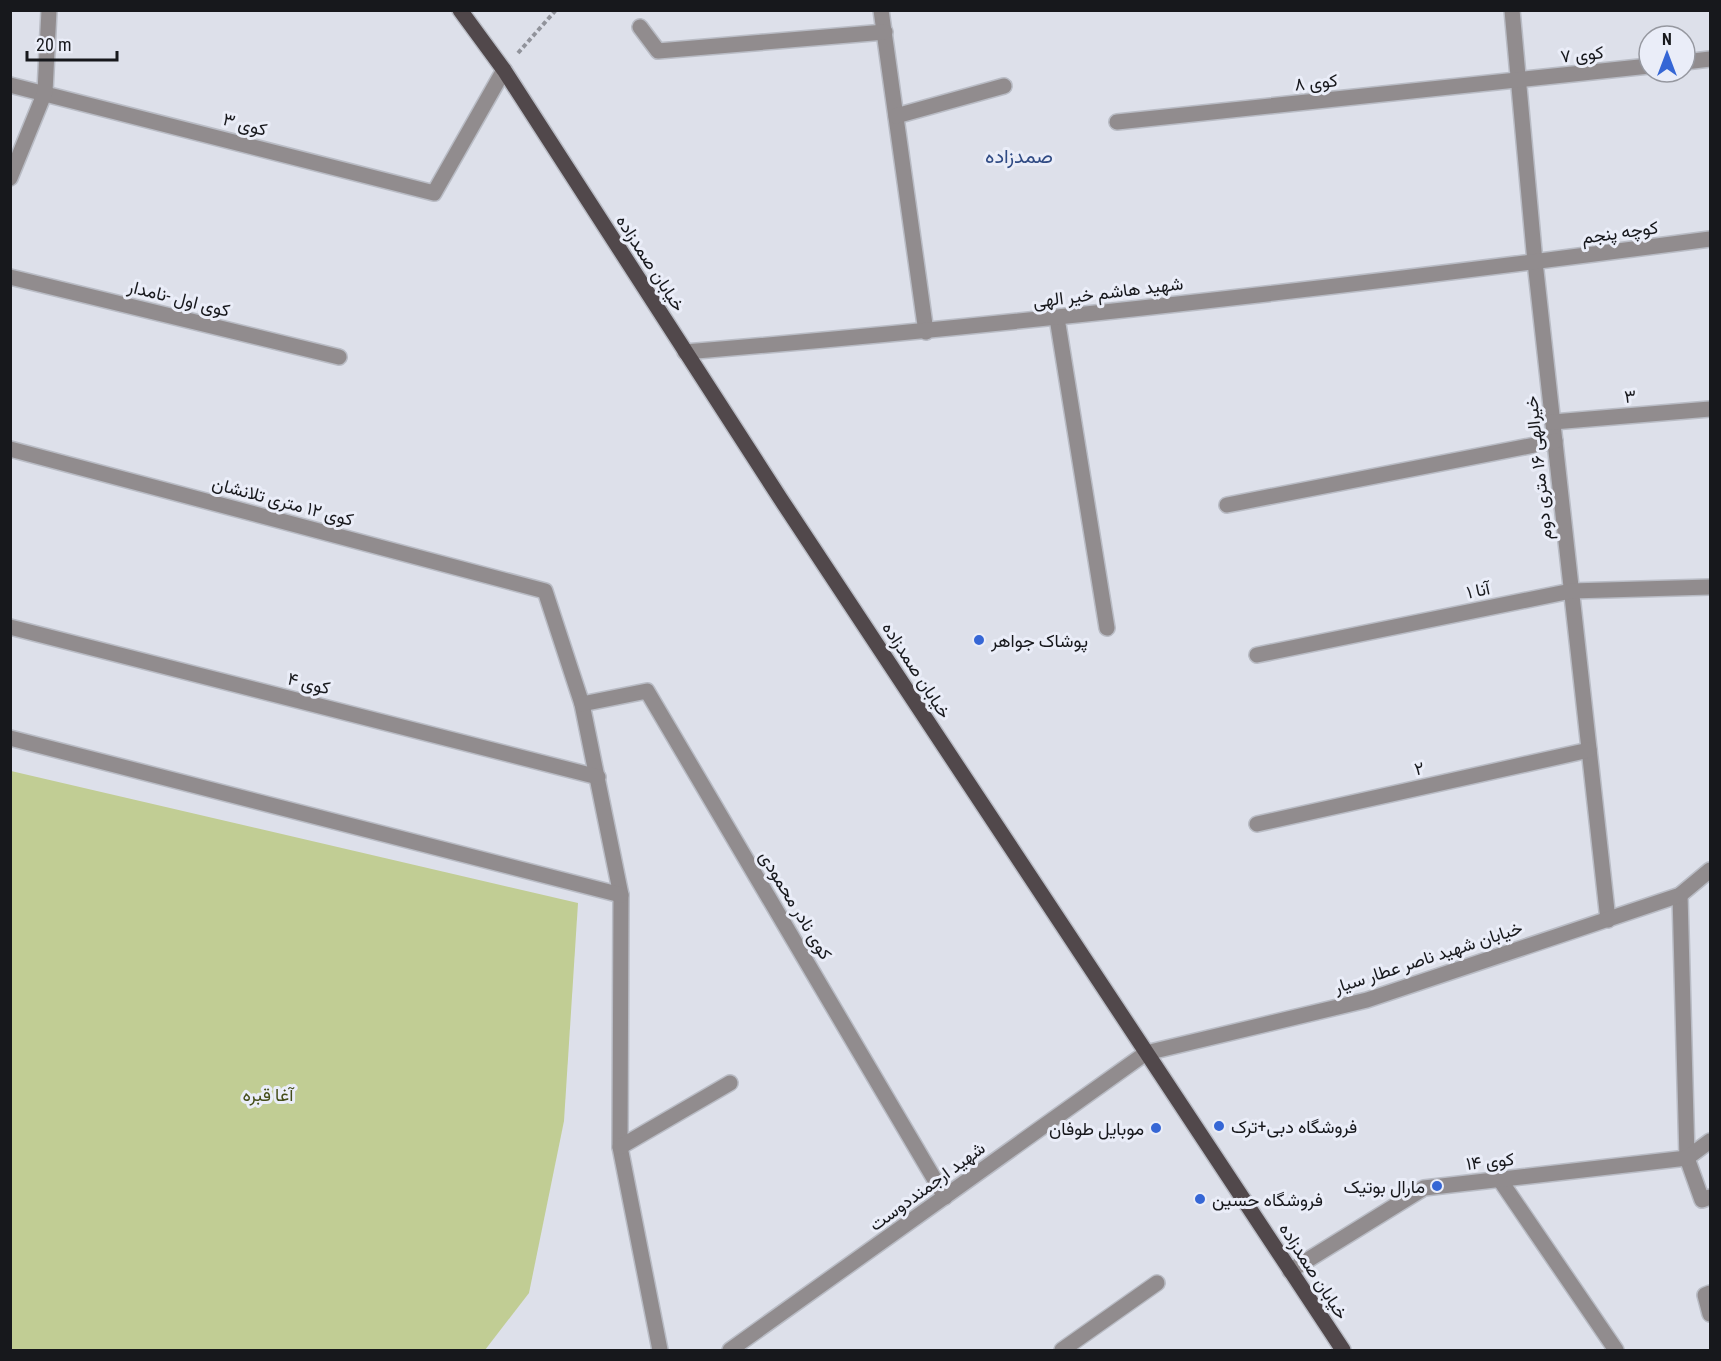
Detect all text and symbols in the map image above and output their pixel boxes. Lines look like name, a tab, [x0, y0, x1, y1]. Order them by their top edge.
scale bar	[27, 24, 117, 62]
north arrow	[1637, 24, 1697, 84]
text: N	[1662, 30, 1672, 49]
text: 20 m	[36, 34, 71, 55]
street label: کوی ۷	[1559, 41, 1605, 68]
street label: کوی ۸	[1293, 69, 1339, 96]
street label: کوی ۳	[220, 108, 269, 141]
district label: صمدزاده	[985, 144, 1053, 169]
street label: خیابان صمدزاده	[611, 211, 690, 316]
street label: کوچه پنجم	[1580, 216, 1660, 250]
street label: شهید هاشم خیر الهی	[1032, 272, 1185, 314]
street label: کوی اول -نامدار	[125, 275, 232, 322]
street label: ۳	[1623, 385, 1637, 407]
street label: خیرالهی ۱۶ متری دوم	[1520, 395, 1558, 541]
street label: کوی ۱۲ متری تلانشان	[210, 472, 356, 531]
street label: آنا ۱	[1464, 577, 1493, 603]
street label: خیابان صمدزاده	[877, 618, 956, 723]
place label: پوشاک جواهر	[990, 630, 1088, 653]
marker: پوشاک جواهر	[972, 633, 986, 647]
street label: کوی ۴	[285, 668, 332, 699]
street label: ۲	[1412, 757, 1426, 779]
street label: کوی نادر محمودی	[754, 847, 837, 964]
street label: خیابان شهید ناصر عطار سیار	[1330, 917, 1525, 999]
park label: آغا قبره	[243, 1084, 295, 1106]
place label: فروشگاه دبی+ترک	[1231, 1116, 1357, 1138]
place label: موبایل طوفان	[1049, 1118, 1144, 1140]
marker: فروشگاه دبی+ترک	[1212, 1119, 1226, 1133]
marker: موبایل طوفان	[1149, 1121, 1163, 1135]
street label: شهید ارجمنددوست	[865, 1137, 990, 1236]
street label: کوی ۱۴	[1465, 1148, 1515, 1175]
place label: مارال بوتیک	[1344, 1176, 1425, 1198]
marker: مارال بوتیک	[1430, 1179, 1444, 1193]
place label: فروشگاه حسین	[1212, 1189, 1323, 1211]
marker: فروشگاه حسین	[1193, 1192, 1207, 1206]
street label: خیابان صمدزاده	[1274, 1219, 1353, 1324]

